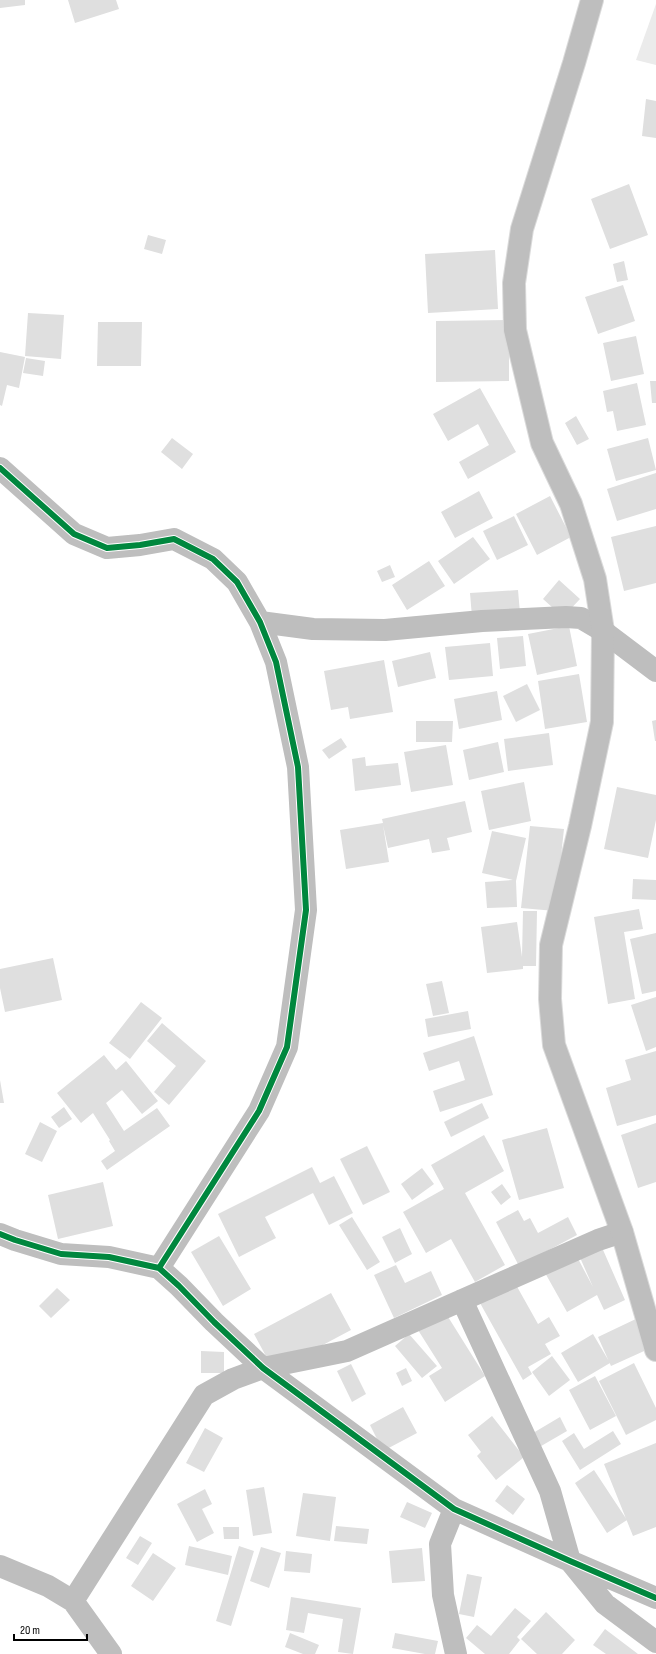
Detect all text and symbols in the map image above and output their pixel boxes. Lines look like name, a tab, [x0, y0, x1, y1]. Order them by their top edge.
scale bar	[14, 1616, 87, 1642]
text: 20 m	[20, 1623, 40, 1638]

